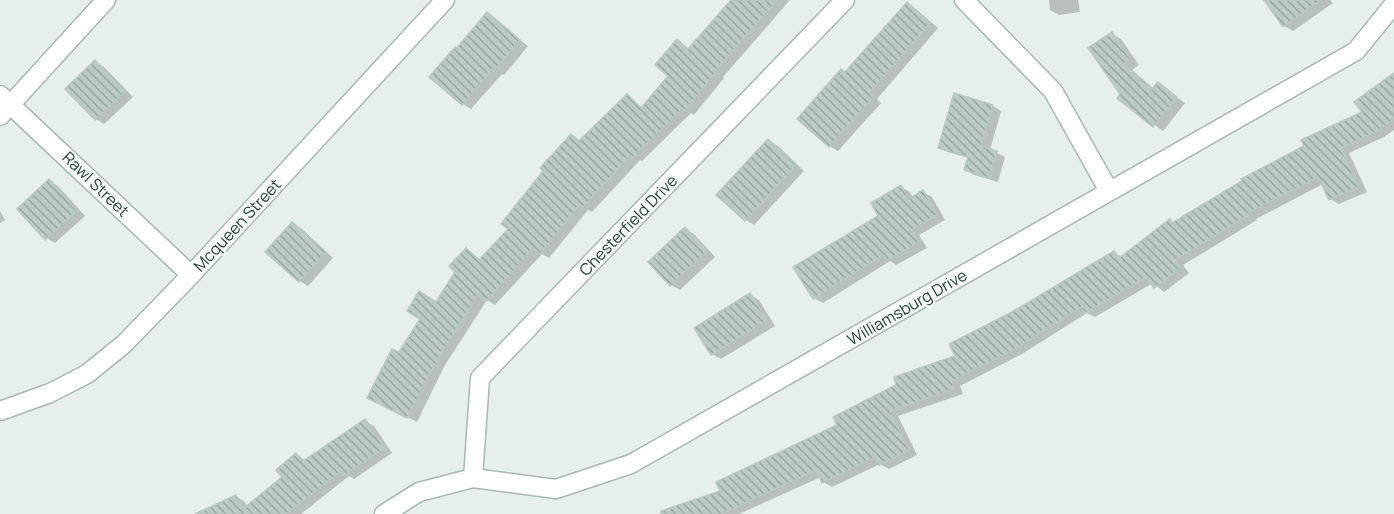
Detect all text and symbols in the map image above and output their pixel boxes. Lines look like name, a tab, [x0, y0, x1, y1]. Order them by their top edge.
street label: Rawl Street	[58, 147, 134, 221]
street label: Chesterfield Drive	[574, 170, 682, 280]
street label: Mcqueen Street	[188, 174, 286, 276]
street label: Williamsburg Drive	[843, 264, 971, 350]

